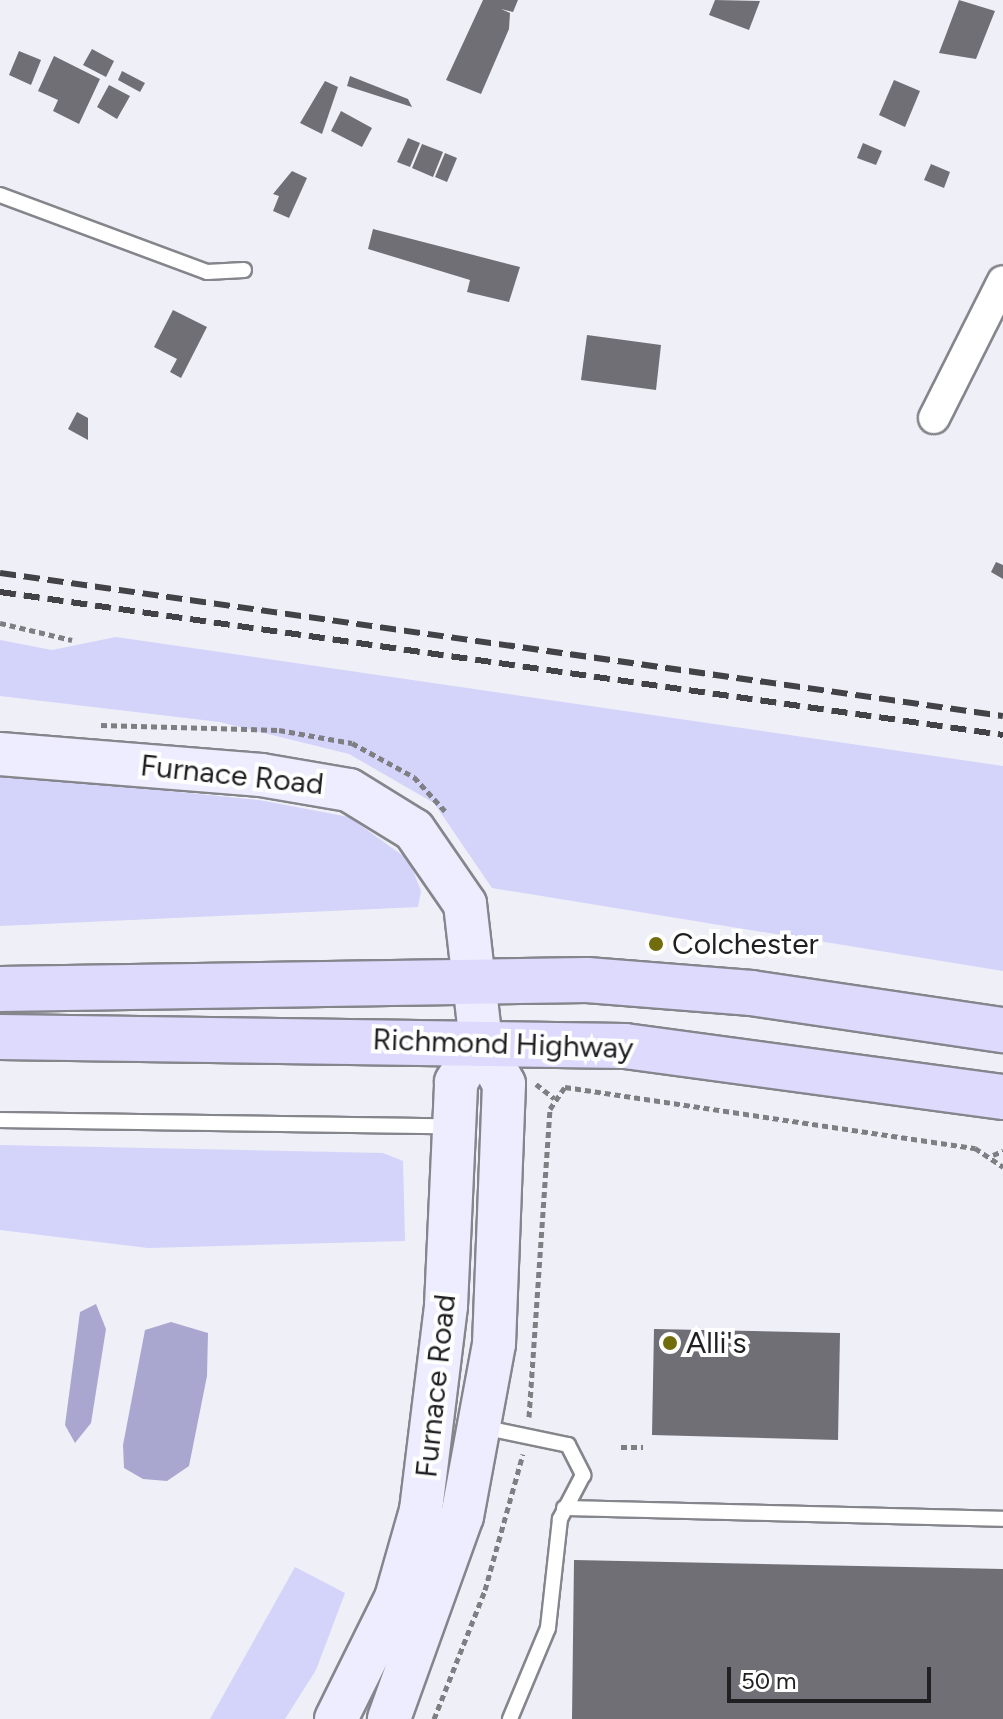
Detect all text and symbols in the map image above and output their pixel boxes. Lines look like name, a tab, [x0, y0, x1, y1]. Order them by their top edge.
street label: Furnace Road	[139, 747, 325, 803]
place label: Colchester	[672, 926, 819, 962]
marker: Colchester	[647, 935, 665, 953]
street label: Richmond Highway	[372, 1021, 634, 1067]
street label: Furnace Road	[408, 1293, 464, 1479]
place label: Alli's	[686, 1325, 746, 1361]
marker: Alli's	[661, 1334, 679, 1352]
scale bar	[731, 1651, 935, 1701]
text: 50 m	[741, 1666, 797, 1695]

